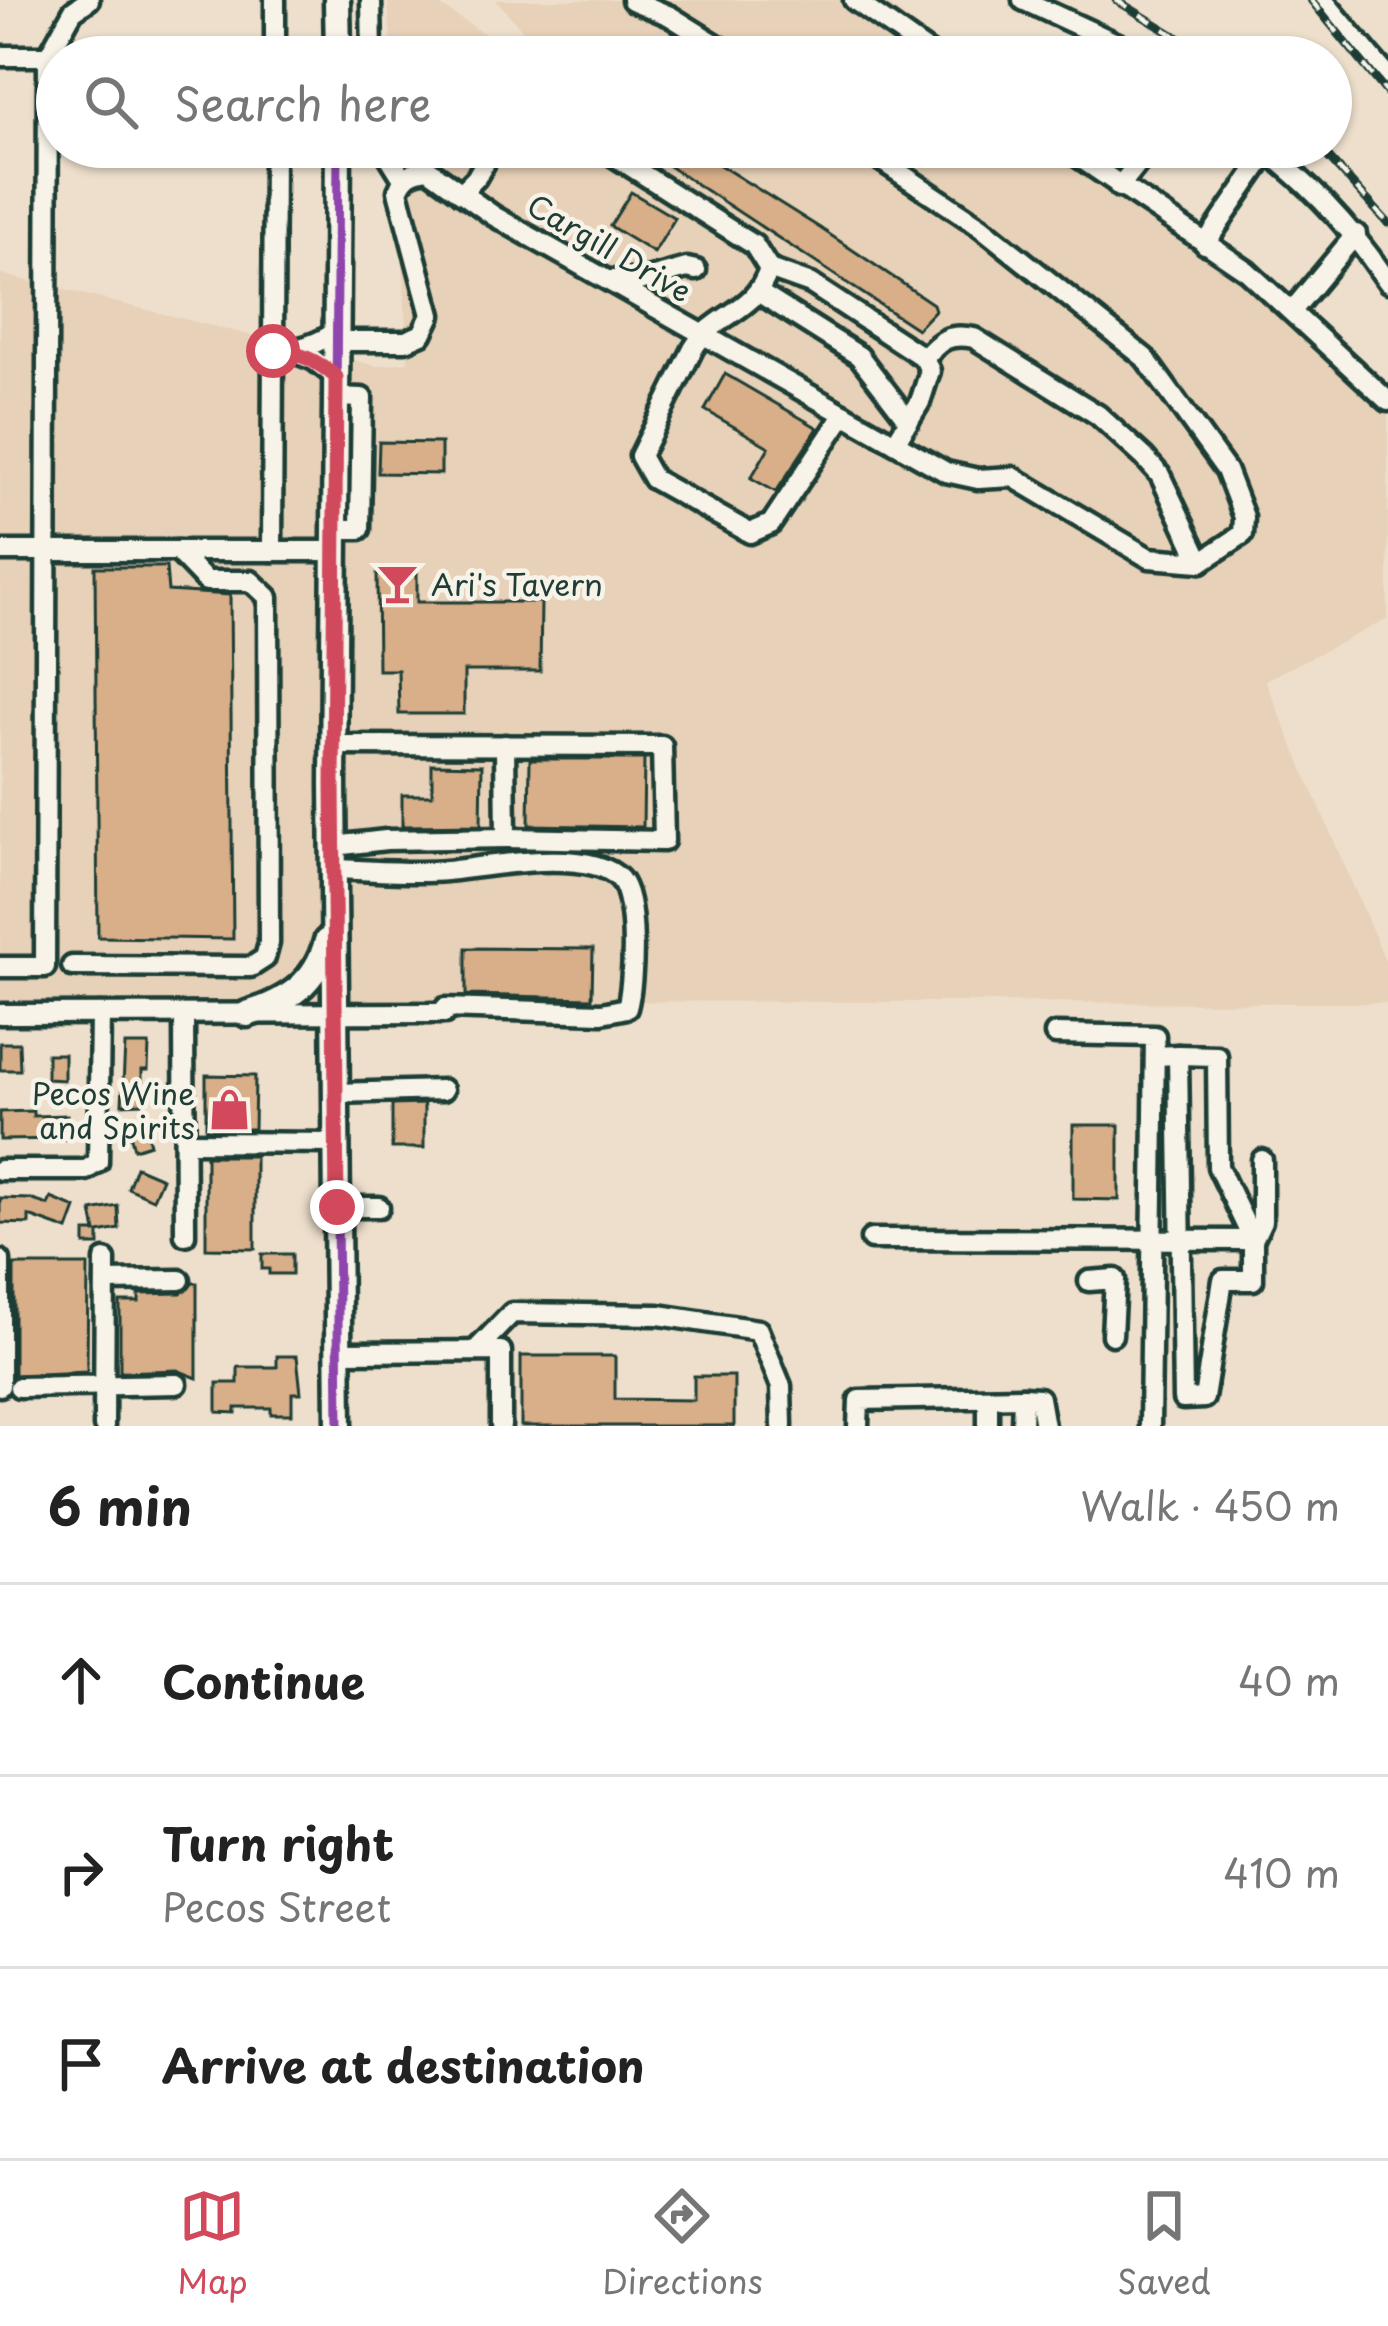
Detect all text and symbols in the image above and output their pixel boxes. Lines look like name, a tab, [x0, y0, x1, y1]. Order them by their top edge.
search box	[36, 36, 1352, 168]
text: Search here	[174, 68, 431, 136]
icon: search	[78, 69, 144, 135]
street label: Cargill Drive	[519, 182, 701, 312]
route start	[246, 324, 300, 378]
bar icon: Ari's Tavern	[374, 560, 420, 606]
place label: Ari's Tavern	[431, 561, 603, 606]
place label: Pecos Wine and Spirits	[32, 1070, 195, 1149]
shop icon: Pecos Wine and Spirits	[206, 1086, 252, 1132]
route end	[310, 1180, 364, 1234]
text: 6 min	[48, 1466, 192, 1543]
text: Walk · 450 m	[1081, 1475, 1340, 1534]
text: Continue	[162, 1646, 365, 1714]
icon: ahead	[48, 1647, 114, 1713]
text: 40 m	[1238, 1650, 1340, 1709]
text: Turn right	[162, 1808, 394, 1876]
icon: right	[48, 1839, 114, 1905]
text: 410 m	[1223, 1842, 1340, 1901]
text: Pecos Street	[162, 1876, 391, 1935]
text: Arrive at destination	[162, 2030, 645, 2098]
icon: arrive	[48, 2031, 114, 2097]
tab: Map	[177, 2183, 248, 2305]
tab: Directions	[602, 2183, 763, 2305]
tab: Saved	[1117, 2183, 1211, 2305]

